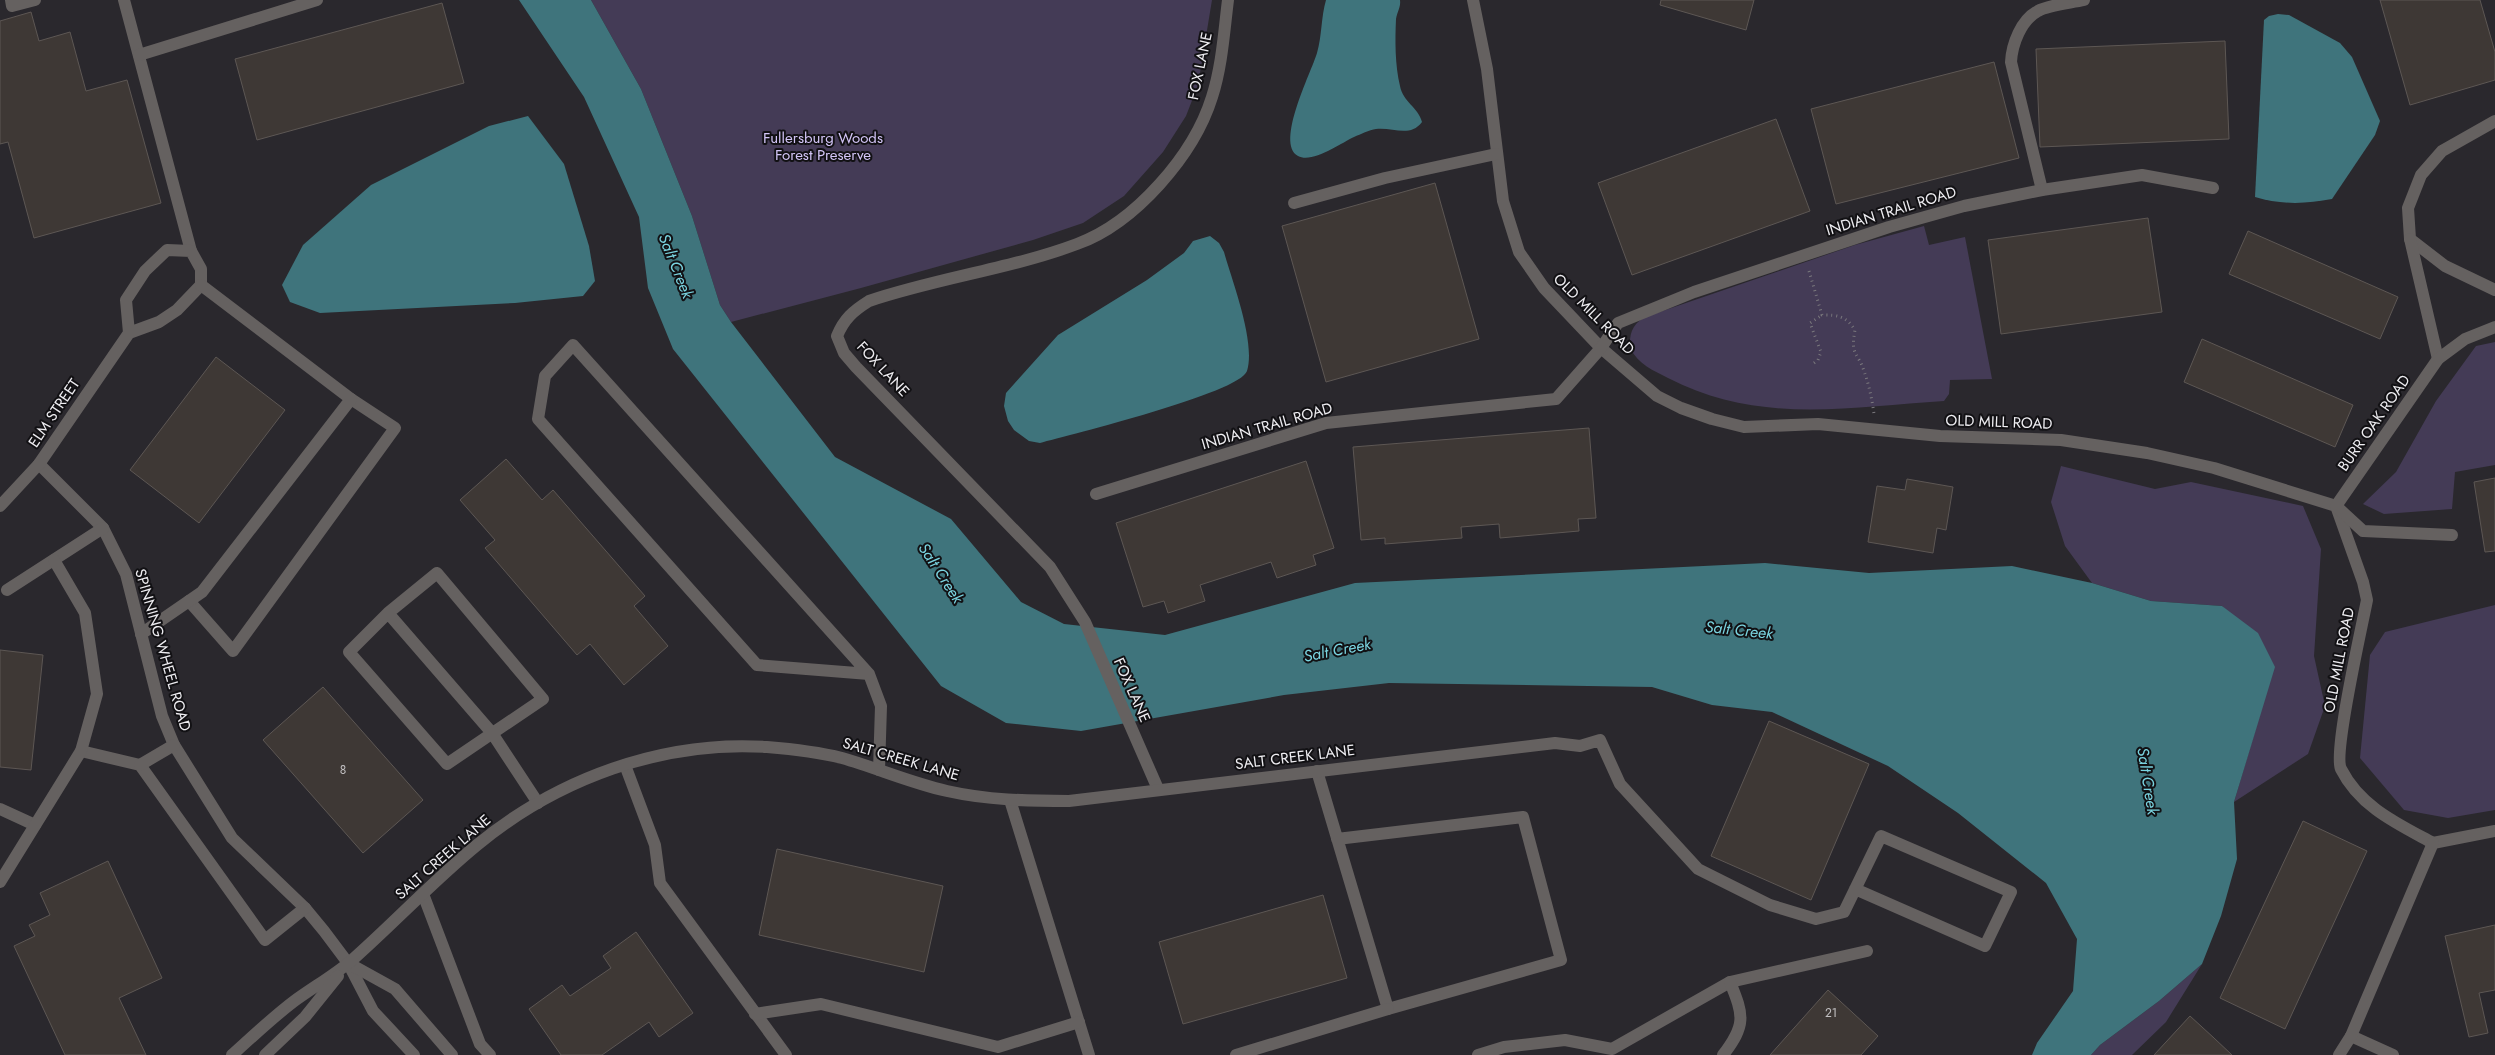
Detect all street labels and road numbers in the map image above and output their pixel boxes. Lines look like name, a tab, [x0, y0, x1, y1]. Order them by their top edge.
street label: FOX LANE	[1182, 30, 1218, 102]
street label: INDIAN TRAIL ROAD	[1823, 181, 1959, 241]
street label: OLD MILL ROAD	[1548, 268, 1640, 360]
street label: FOX LANE	[852, 336, 914, 402]
street label: BURR OAK ROAD	[2333, 370, 2415, 476]
street label: ELM STREET	[23, 374, 85, 452]
street label: INDIAN TRAIL ROAD	[1199, 397, 1335, 455]
street label: OLD MILL ROAD	[1945, 409, 2053, 435]
street label: SPINNING WHEEL ROAD	[129, 566, 197, 734]
street label: OLD MILL ROAD	[2318, 605, 2360, 715]
street label: FOX LANE	[1108, 654, 1156, 726]
street label: SALT CREEK LANE	[840, 732, 962, 786]
street label: SALT CREEK LANE	[1234, 739, 1356, 775]
street label: SALT CREEK LANE	[390, 809, 496, 905]

